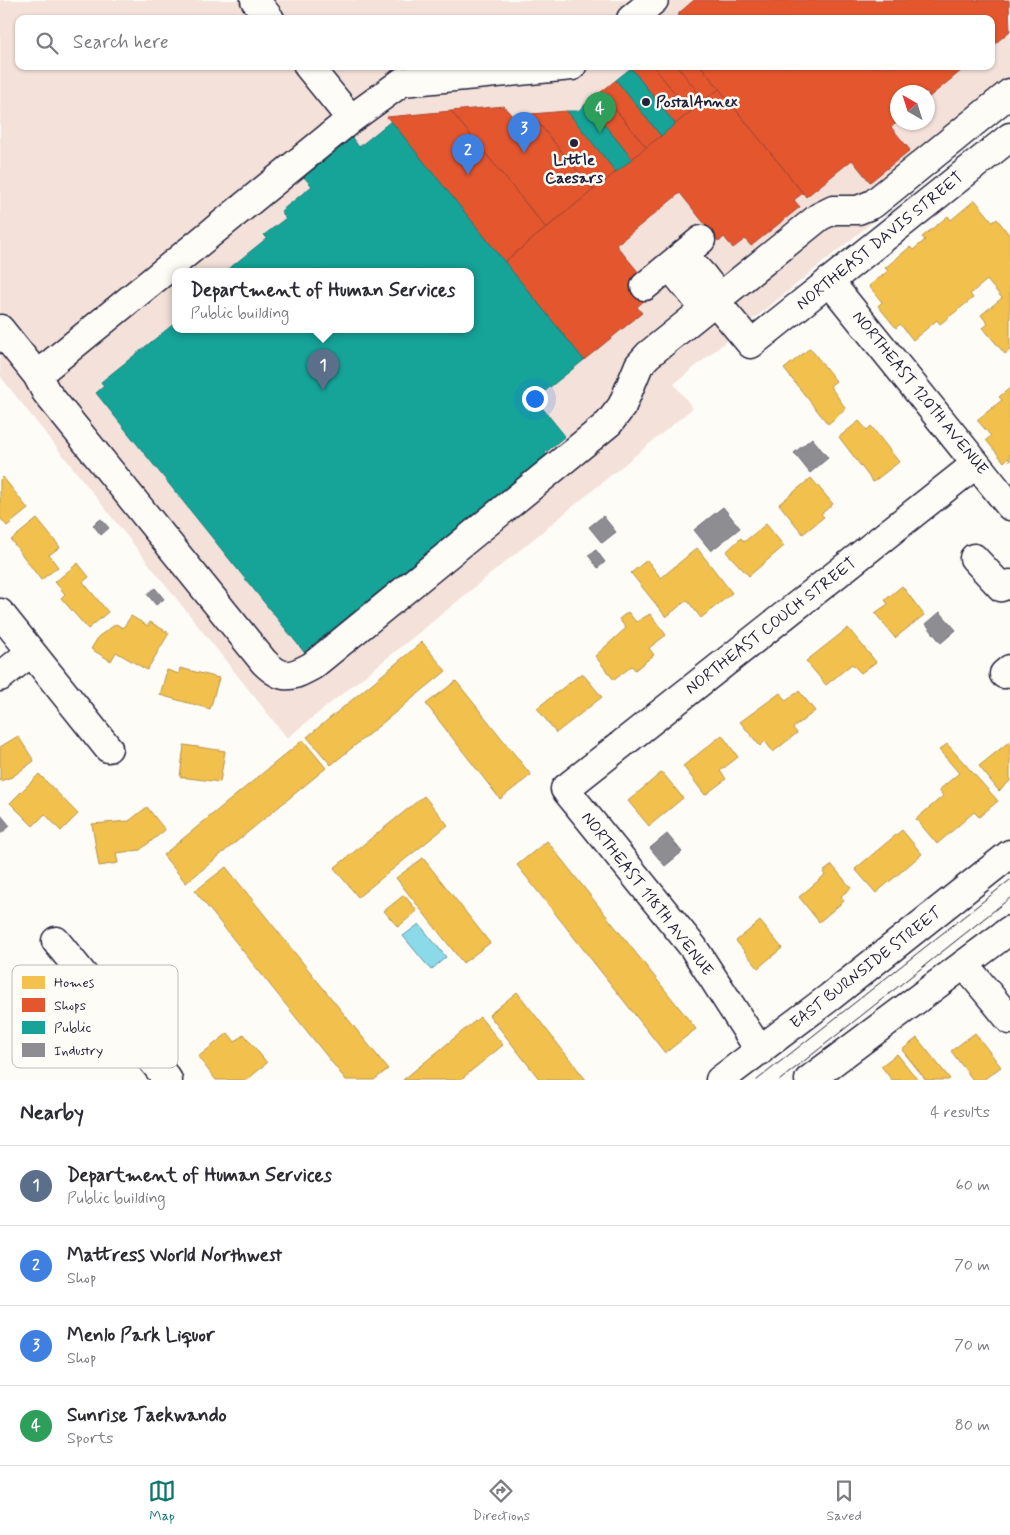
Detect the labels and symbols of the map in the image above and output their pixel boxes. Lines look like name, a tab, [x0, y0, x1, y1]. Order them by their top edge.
north arrow	[890, 85, 935, 130]
pin: 4	[584, 92, 616, 133]
place label: PostalAnnex	[656, 92, 738, 113]
marker: PostalAnnex	[640, 96, 652, 108]
pin: 3	[508, 112, 540, 153]
pin: 2	[452, 134, 484, 175]
marker: Little Caesars	[568, 137, 580, 149]
place label: Little Caesars	[545, 150, 604, 189]
street label: NORTHEAST DAVIS STREET	[792, 167, 968, 315]
street label: NORTHEAST 120TH AVENUE	[847, 307, 993, 479]
pin: 1	[307, 349, 339, 390]
your location	[522, 386, 548, 412]
street label: NORTHEAST COUCH STREET	[681, 553, 861, 699]
street label: NORTHEAST 118TH AVENUE	[576, 808, 718, 980]
street label: EAST BURNSIDE STREET	[786, 902, 947, 1034]
legend	[12, 965, 178, 1068]
text: Homes	[54, 974, 95, 992]
text: Shops	[54, 997, 86, 1015]
text: Public	[54, 1019, 91, 1037]
text: Industry	[54, 1042, 103, 1060]

